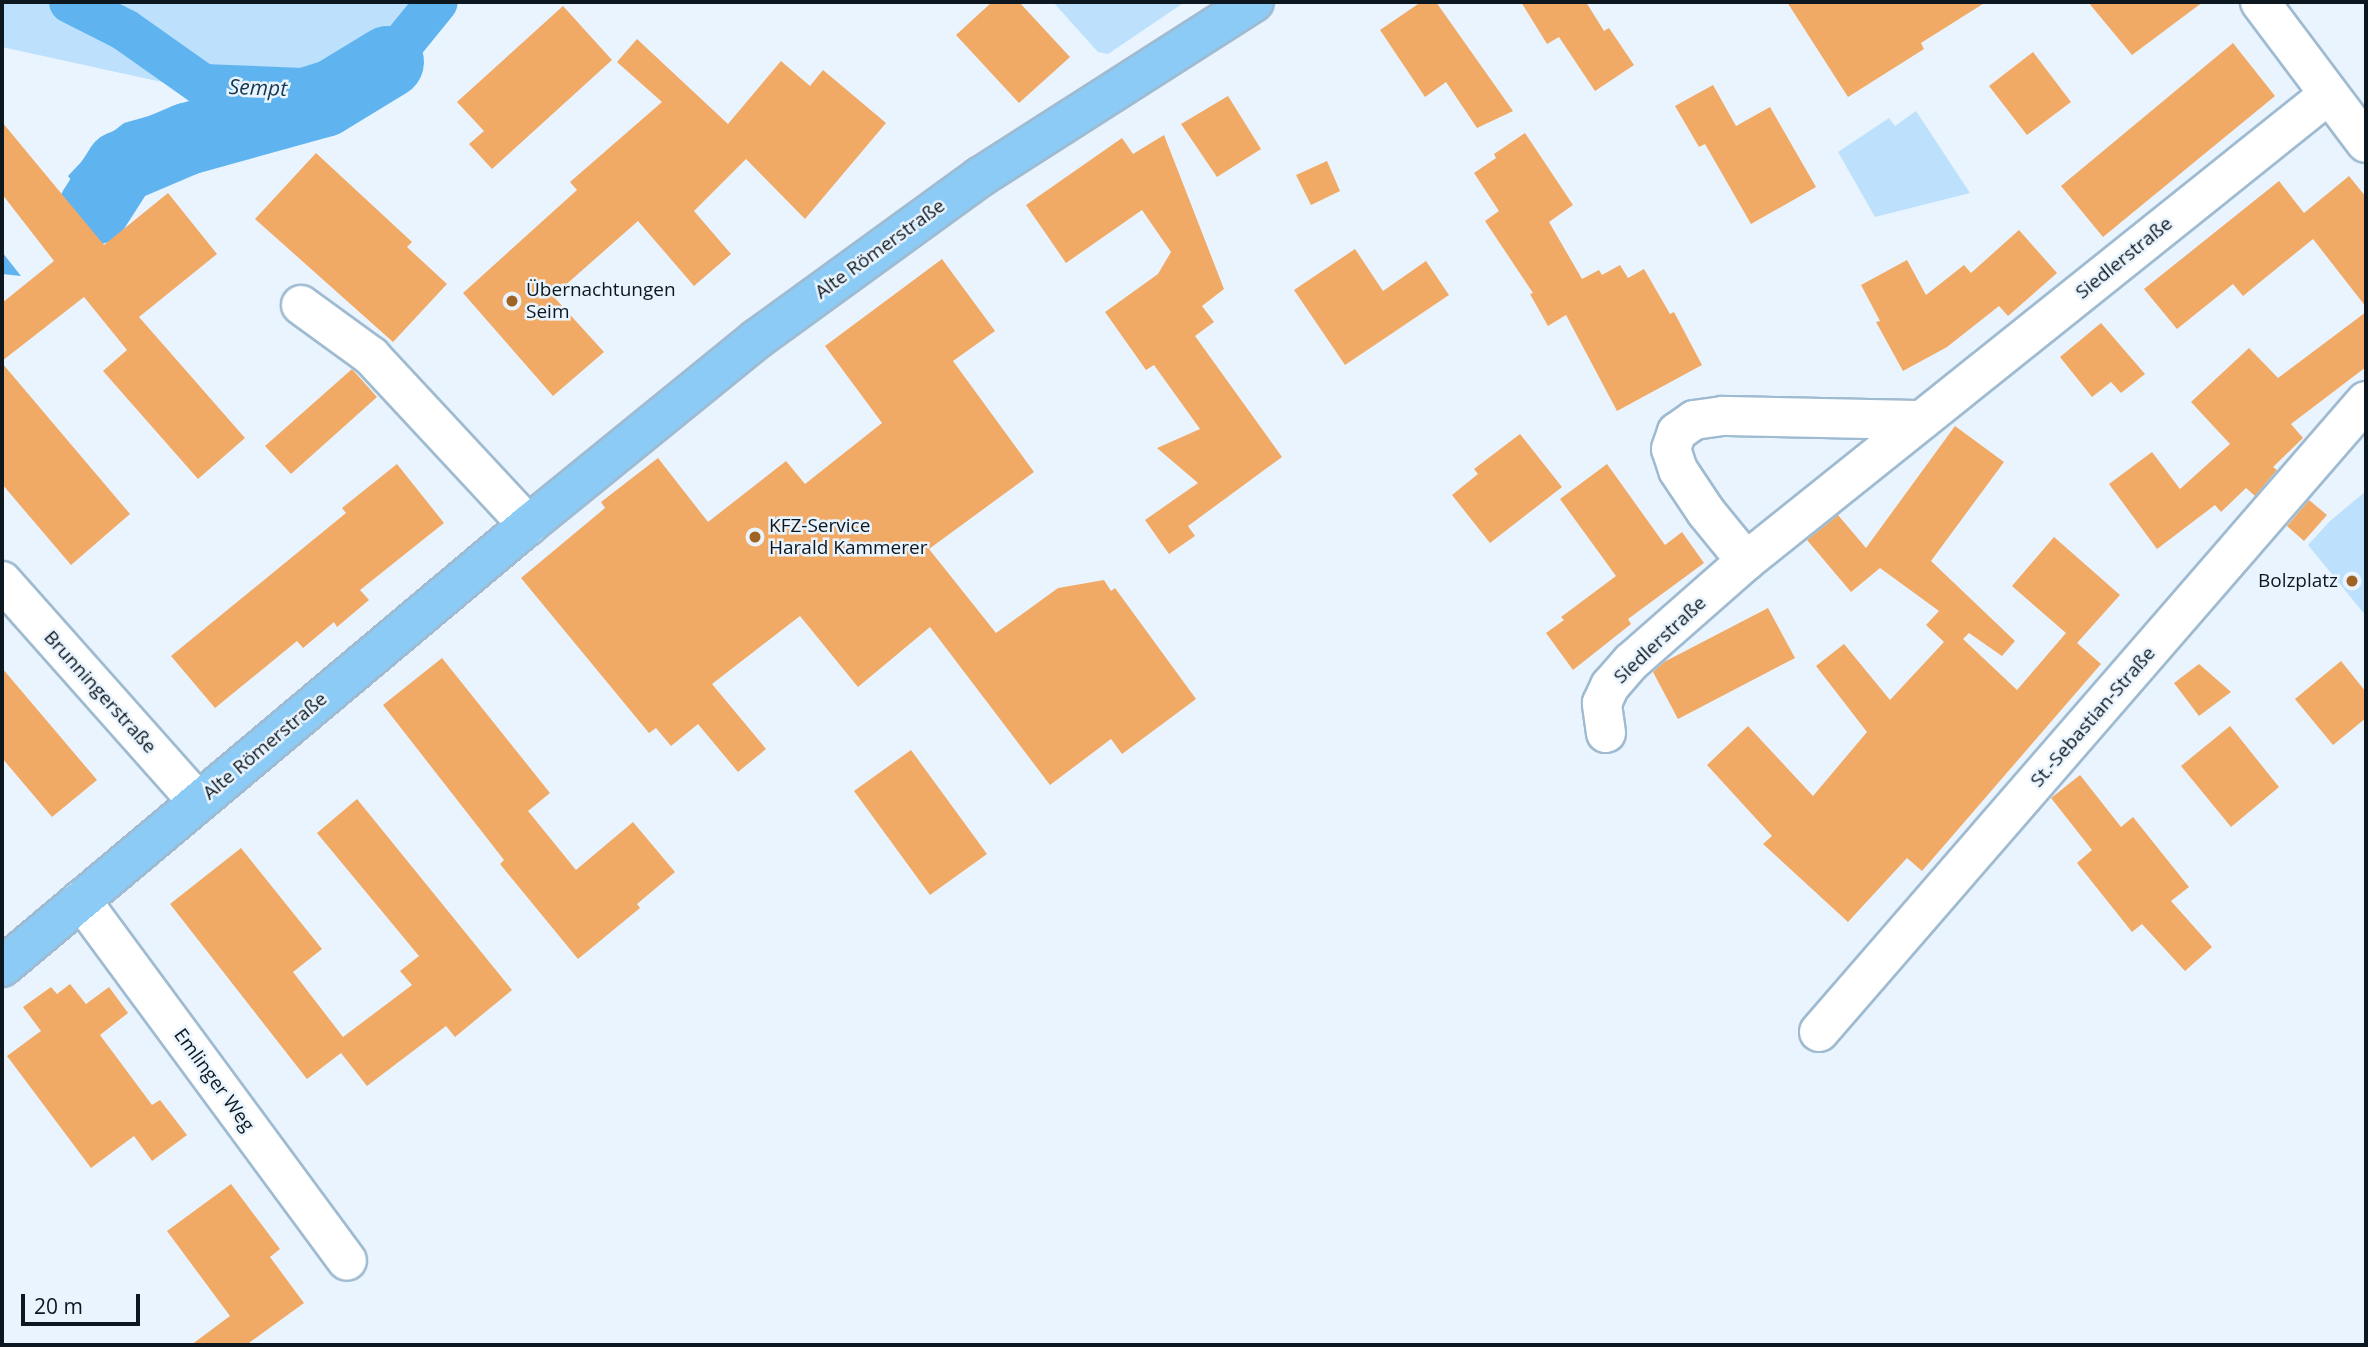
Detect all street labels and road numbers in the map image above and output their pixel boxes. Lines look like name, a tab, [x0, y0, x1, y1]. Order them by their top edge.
street label: Alte Römerstraße	[811, 194, 949, 304]
street label: Siedlerstraße	[2071, 212, 2177, 304]
street label: Siedlerstraße	[1609, 592, 1711, 688]
street label: Brunningerstraße	[39, 626, 161, 758]
street label: St.-Sebastian-Straße	[2026, 642, 2160, 792]
street label: Alte Römerstraße	[198, 687, 332, 805]
street label: Emlinger Weg	[169, 1024, 259, 1136]

